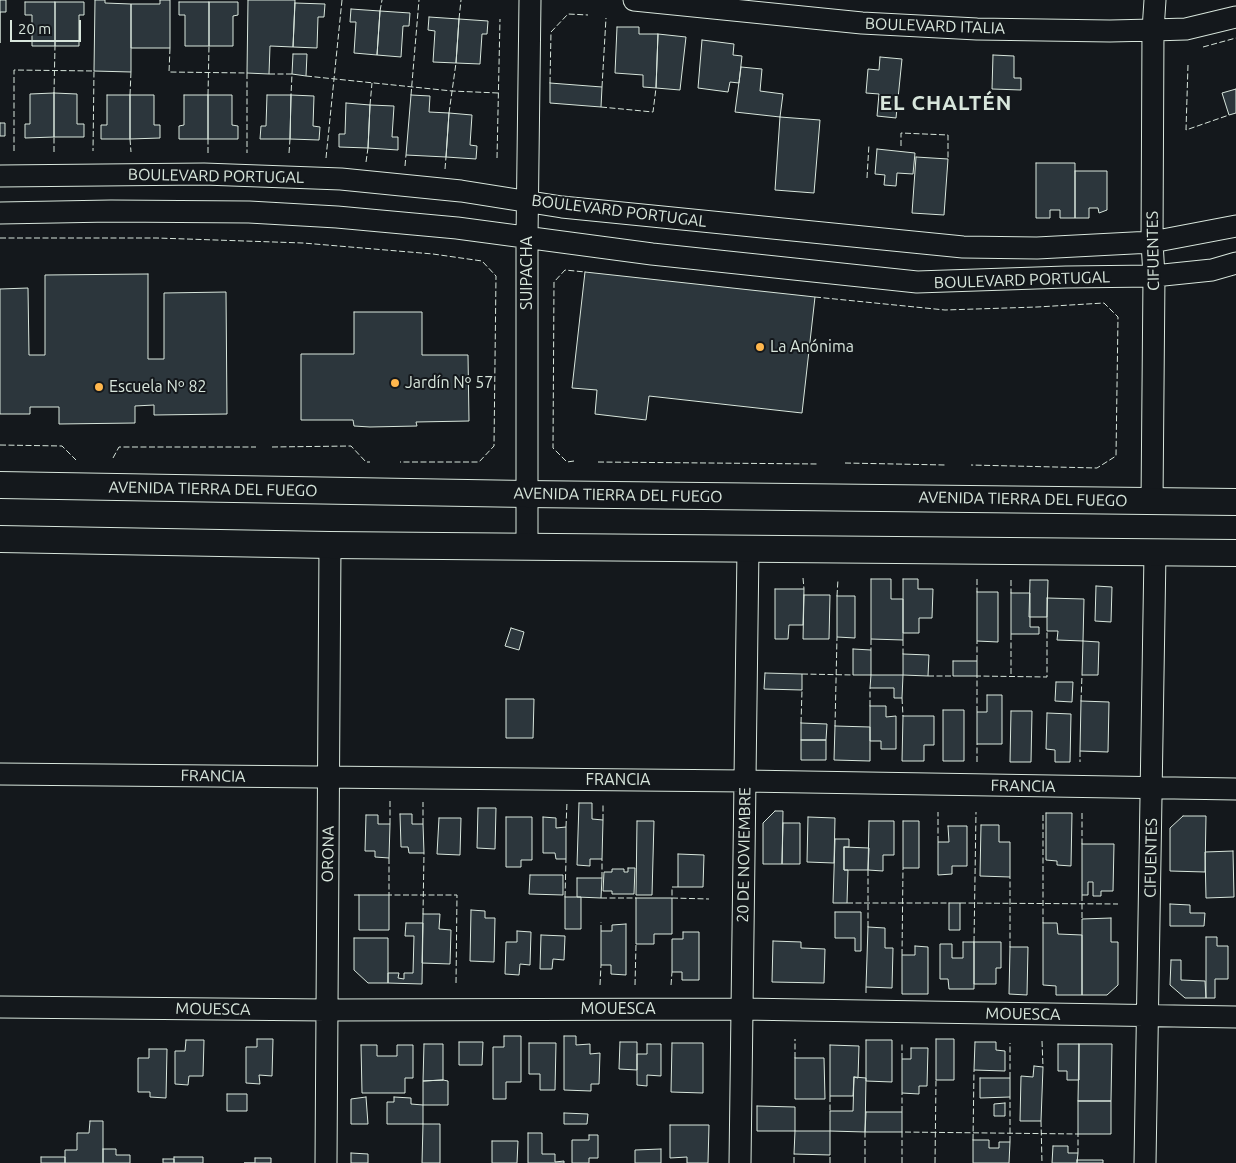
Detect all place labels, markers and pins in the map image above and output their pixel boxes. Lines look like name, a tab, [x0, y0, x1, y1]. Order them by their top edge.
place label: La Anónima	[770, 337, 854, 357]
marker: La Anónima	[754, 341, 766, 353]
place label: Jardín Nº 57	[405, 373, 493, 393]
place label: Escuela Nº 82	[109, 377, 207, 397]
marker: Jardín Nº 57	[389, 377, 401, 389]
marker: Escuela Nº 82	[93, 381, 105, 393]

